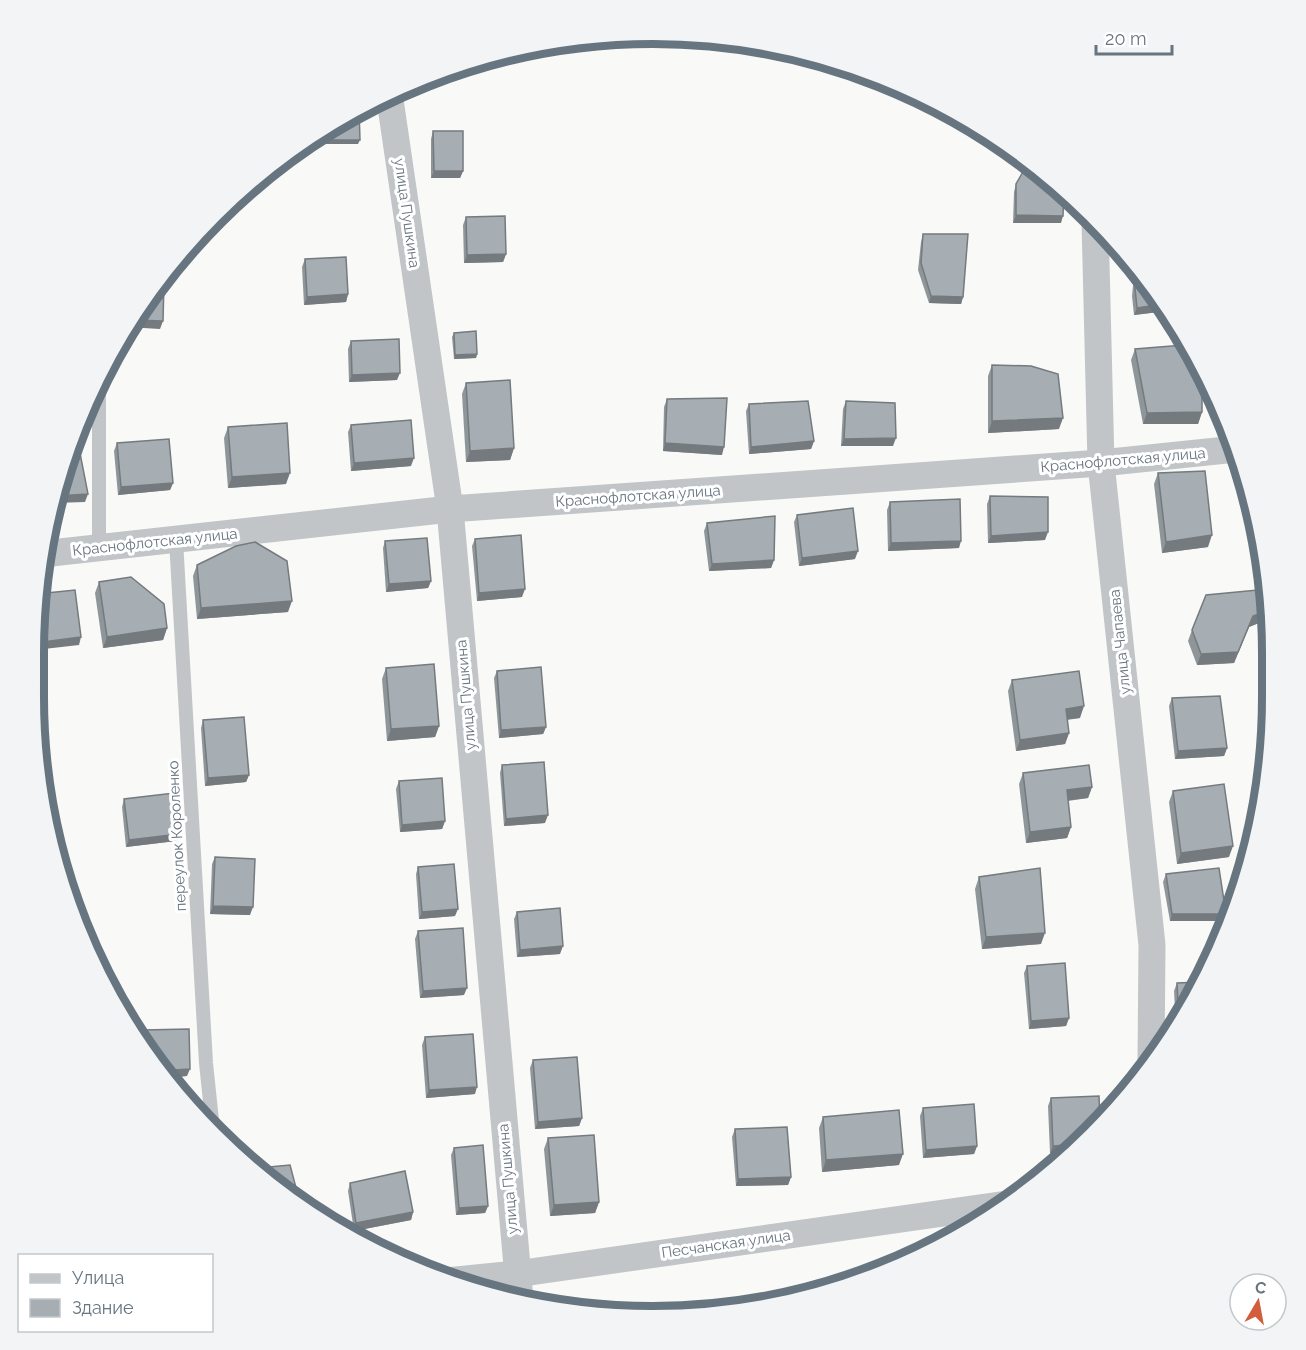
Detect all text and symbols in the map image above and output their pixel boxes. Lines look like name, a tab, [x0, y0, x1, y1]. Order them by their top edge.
scale bar	[1096, 18, 1172, 56]
text: 20 m	[1105, 28, 1147, 49]
street label: улица Пушкина	[390, 157, 424, 269]
street label: Краснофлотская улица	[1040, 444, 1206, 476]
street label: Краснофлотская улица	[555, 481, 721, 511]
street label: Краснофлотская улица	[72, 524, 238, 560]
street label: улица Чапаева	[1106, 588, 1134, 696]
street label: улица Пушкина	[452, 639, 480, 751]
street label: переулок Короленко	[164, 760, 190, 912]
street label: улица Пушкина	[494, 1123, 522, 1235]
street label: Песчанская улица	[660, 1226, 792, 1262]
legend	[18, 1254, 213, 1332]
text: Улица	[72, 1267, 124, 1288]
north arrow	[1228, 1272, 1288, 1332]
text: С	[1253, 1277, 1268, 1298]
text: Здание	[72, 1297, 134, 1318]

